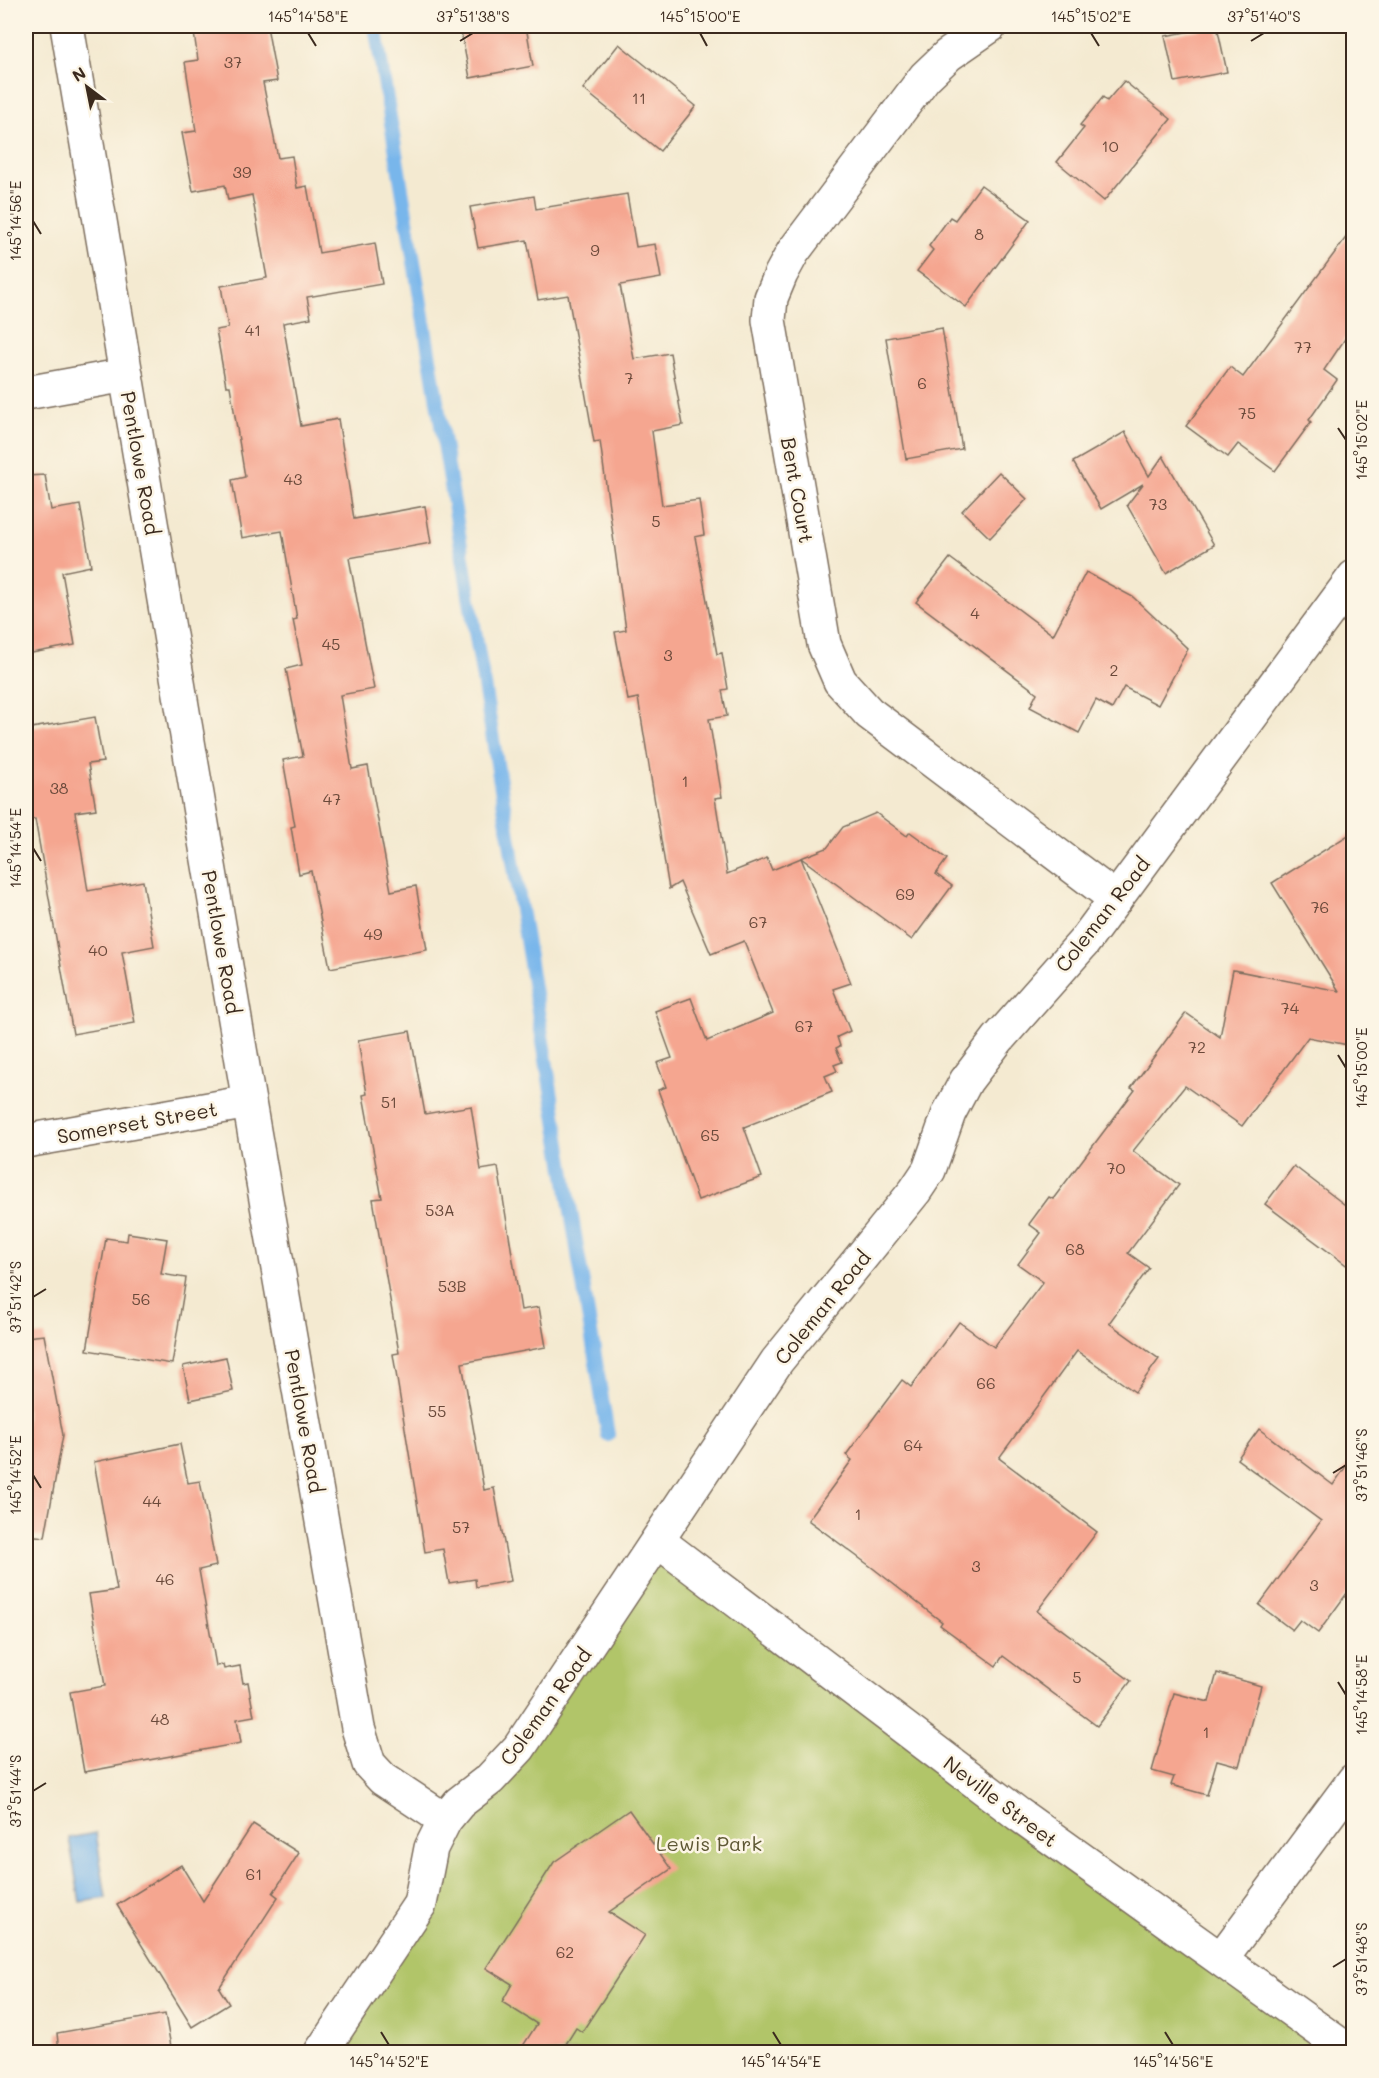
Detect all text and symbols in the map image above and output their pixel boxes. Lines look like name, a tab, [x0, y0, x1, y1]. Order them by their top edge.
text: 145°14'58"E	[268, 6, 349, 26]
text: 37°51'38"S	[436, 6, 510, 26]
text: 145°15'00"E	[659, 6, 741, 26]
text: 145°15'02"E	[1051, 6, 1132, 26]
text: 37°51'40"S	[1227, 6, 1301, 26]
house number: 37	[224, 51, 242, 72]
north arrow	[57, 57, 117, 117]
text: N	[68, 62, 90, 86]
house number: 11	[632, 87, 646, 108]
house number: 10	[1101, 135, 1119, 156]
house number: 39	[233, 161, 251, 182]
text: 145°14'56"E	[5, 180, 25, 261]
house number: 8	[974, 223, 984, 244]
house number: 9	[590, 239, 600, 260]
house number: 41	[245, 319, 261, 340]
house number: 77	[1294, 336, 1312, 357]
house number: 7	[625, 367, 634, 388]
house number: 6	[917, 372, 927, 393]
street label: Pentlowe Road	[116, 389, 166, 537]
text: 145°15'02"E	[1351, 399, 1371, 480]
house number: 75	[1238, 402, 1256, 423]
street label: Bent Court	[776, 435, 820, 545]
house number: 43	[284, 468, 302, 489]
house number: 73	[1149, 493, 1167, 514]
house number: 5	[651, 510, 661, 531]
house number: 4	[970, 602, 980, 623]
house number: 45	[322, 633, 340, 654]
house number: 3	[663, 644, 673, 665]
house number: 2	[1110, 659, 1118, 680]
house number: 1	[681, 770, 689, 791]
house number: 38	[49, 777, 69, 798]
house number: 47	[323, 788, 341, 809]
text: 145°14'54"E	[5, 807, 25, 888]
street label: Coleman Road	[1049, 851, 1155, 977]
street label: Pentlowe Road	[197, 868, 247, 1016]
house number: 69	[895, 883, 915, 904]
house number: 76	[1311, 896, 1329, 917]
house number: 67	[749, 911, 767, 932]
house number: 49	[364, 923, 382, 944]
house number: 40	[88, 939, 108, 960]
house number: 74	[1281, 997, 1300, 1018]
house number: 67	[795, 1015, 813, 1036]
text: 145°15'00"E	[1351, 1027, 1371, 1109]
house number: 72	[1188, 1036, 1206, 1057]
house number: 51	[381, 1091, 397, 1112]
street label: Somerset Street	[55, 1095, 219, 1149]
house number: 65	[701, 1124, 720, 1145]
house number: 70	[1107, 1157, 1126, 1178]
house number: 53A	[425, 1199, 455, 1220]
house number: 68	[1065, 1238, 1085, 1259]
street label: Coleman Road	[768, 1245, 876, 1369]
text: 37°51'42"S	[5, 1261, 25, 1333]
house number: 53B	[438, 1275, 466, 1296]
house number: 56	[132, 1288, 151, 1309]
street label: Pentlowe Road	[280, 1347, 330, 1495]
house number: 66	[976, 1372, 996, 1393]
house number: 55	[428, 1400, 446, 1421]
text: 37°51'46"S	[1351, 1428, 1371, 1502]
house number: 64	[903, 1434, 923, 1455]
text: 145°14'52"E	[5, 1435, 25, 1515]
house number: 44	[143, 1490, 162, 1511]
house number: 1	[854, 1503, 862, 1524]
house number: 57	[452, 1516, 470, 1537]
house number: 3	[971, 1555, 981, 1576]
house number: 46	[155, 1568, 175, 1589]
house number: 3	[1309, 1574, 1319, 1595]
street label: Coleman Road	[494, 1642, 596, 1770]
text: 145°14'58"E	[1351, 1654, 1371, 1735]
house number: 5	[1072, 1666, 1082, 1687]
house number: 48	[150, 1708, 170, 1729]
house number: 1	[1202, 1721, 1210, 1742]
street label: Neville Street	[939, 1750, 1063, 1852]
text: 37°51'44"S	[5, 1754, 25, 1828]
park label: Lewis Park	[656, 1830, 762, 1856]
house number: 61	[246, 1863, 262, 1884]
text: 37°51'48"S	[1351, 1922, 1371, 1996]
house number: 62	[556, 1941, 574, 1962]
text: 145°14'52"E	[349, 2051, 429, 2071]
text: 145°14'54"E	[741, 2051, 822, 2071]
text: 145°14'56"E	[1133, 2051, 1214, 2071]

